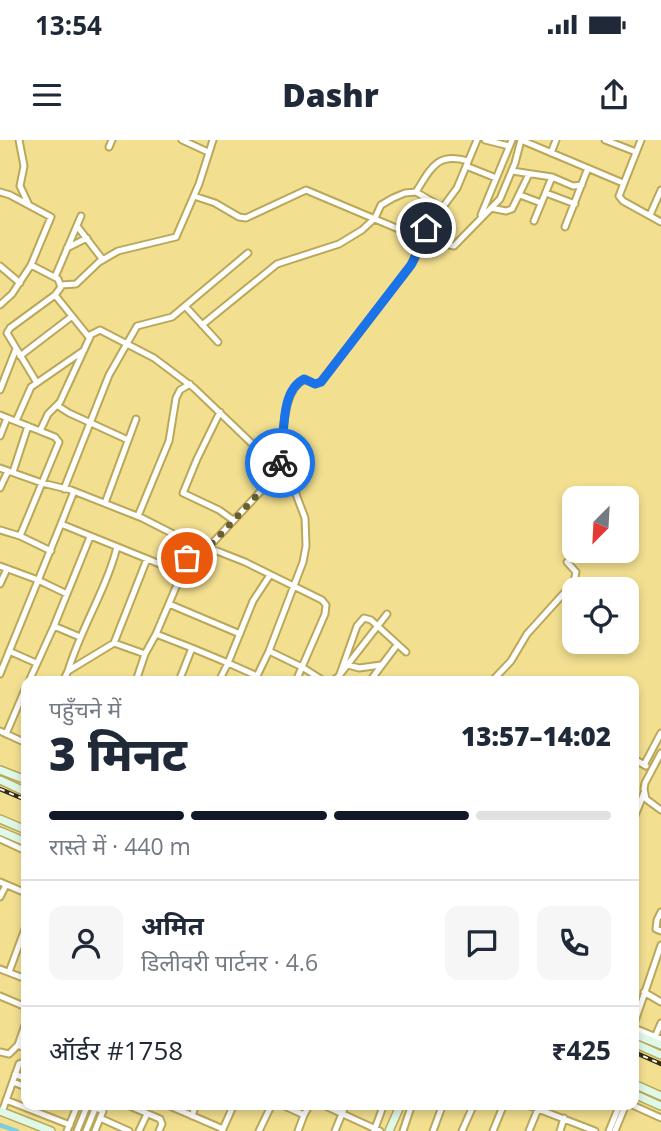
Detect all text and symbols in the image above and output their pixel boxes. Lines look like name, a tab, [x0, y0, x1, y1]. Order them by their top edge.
text: 13:54	[35, 7, 102, 43]
text: Dashr	[282, 73, 379, 116]
icon: menu	[28, 76, 66, 114]
icon: share	[595, 76, 633, 114]
pin	[396, 198, 456, 258]
icon: home	[407, 209, 445, 247]
courier	[245, 428, 315, 498]
icon: bike	[261, 444, 299, 482]
north arrow	[562, 486, 639, 564]
map controls	[562, 486, 639, 654]
pin	[157, 528, 217, 588]
icon: bag	[168, 539, 206, 577]
button: locate	[562, 577, 639, 654]
text: पहुँचने में	[49, 693, 121, 725]
text: 13:57–14:02	[461, 718, 611, 754]
text: 3 मिनट	[49, 722, 187, 784]
text: रास्ते में · 440 m	[49, 830, 191, 862]
button: person	[49, 906, 123, 980]
button: chat	[445, 906, 519, 980]
button: phone	[537, 906, 611, 980]
text: अमित	[141, 907, 204, 943]
text: डिलीवरी पार्टनर · 4.6	[141, 946, 318, 978]
text: ऑर्डर #1758	[49, 1032, 183, 1068]
text: ₹425	[552, 1032, 611, 1068]

